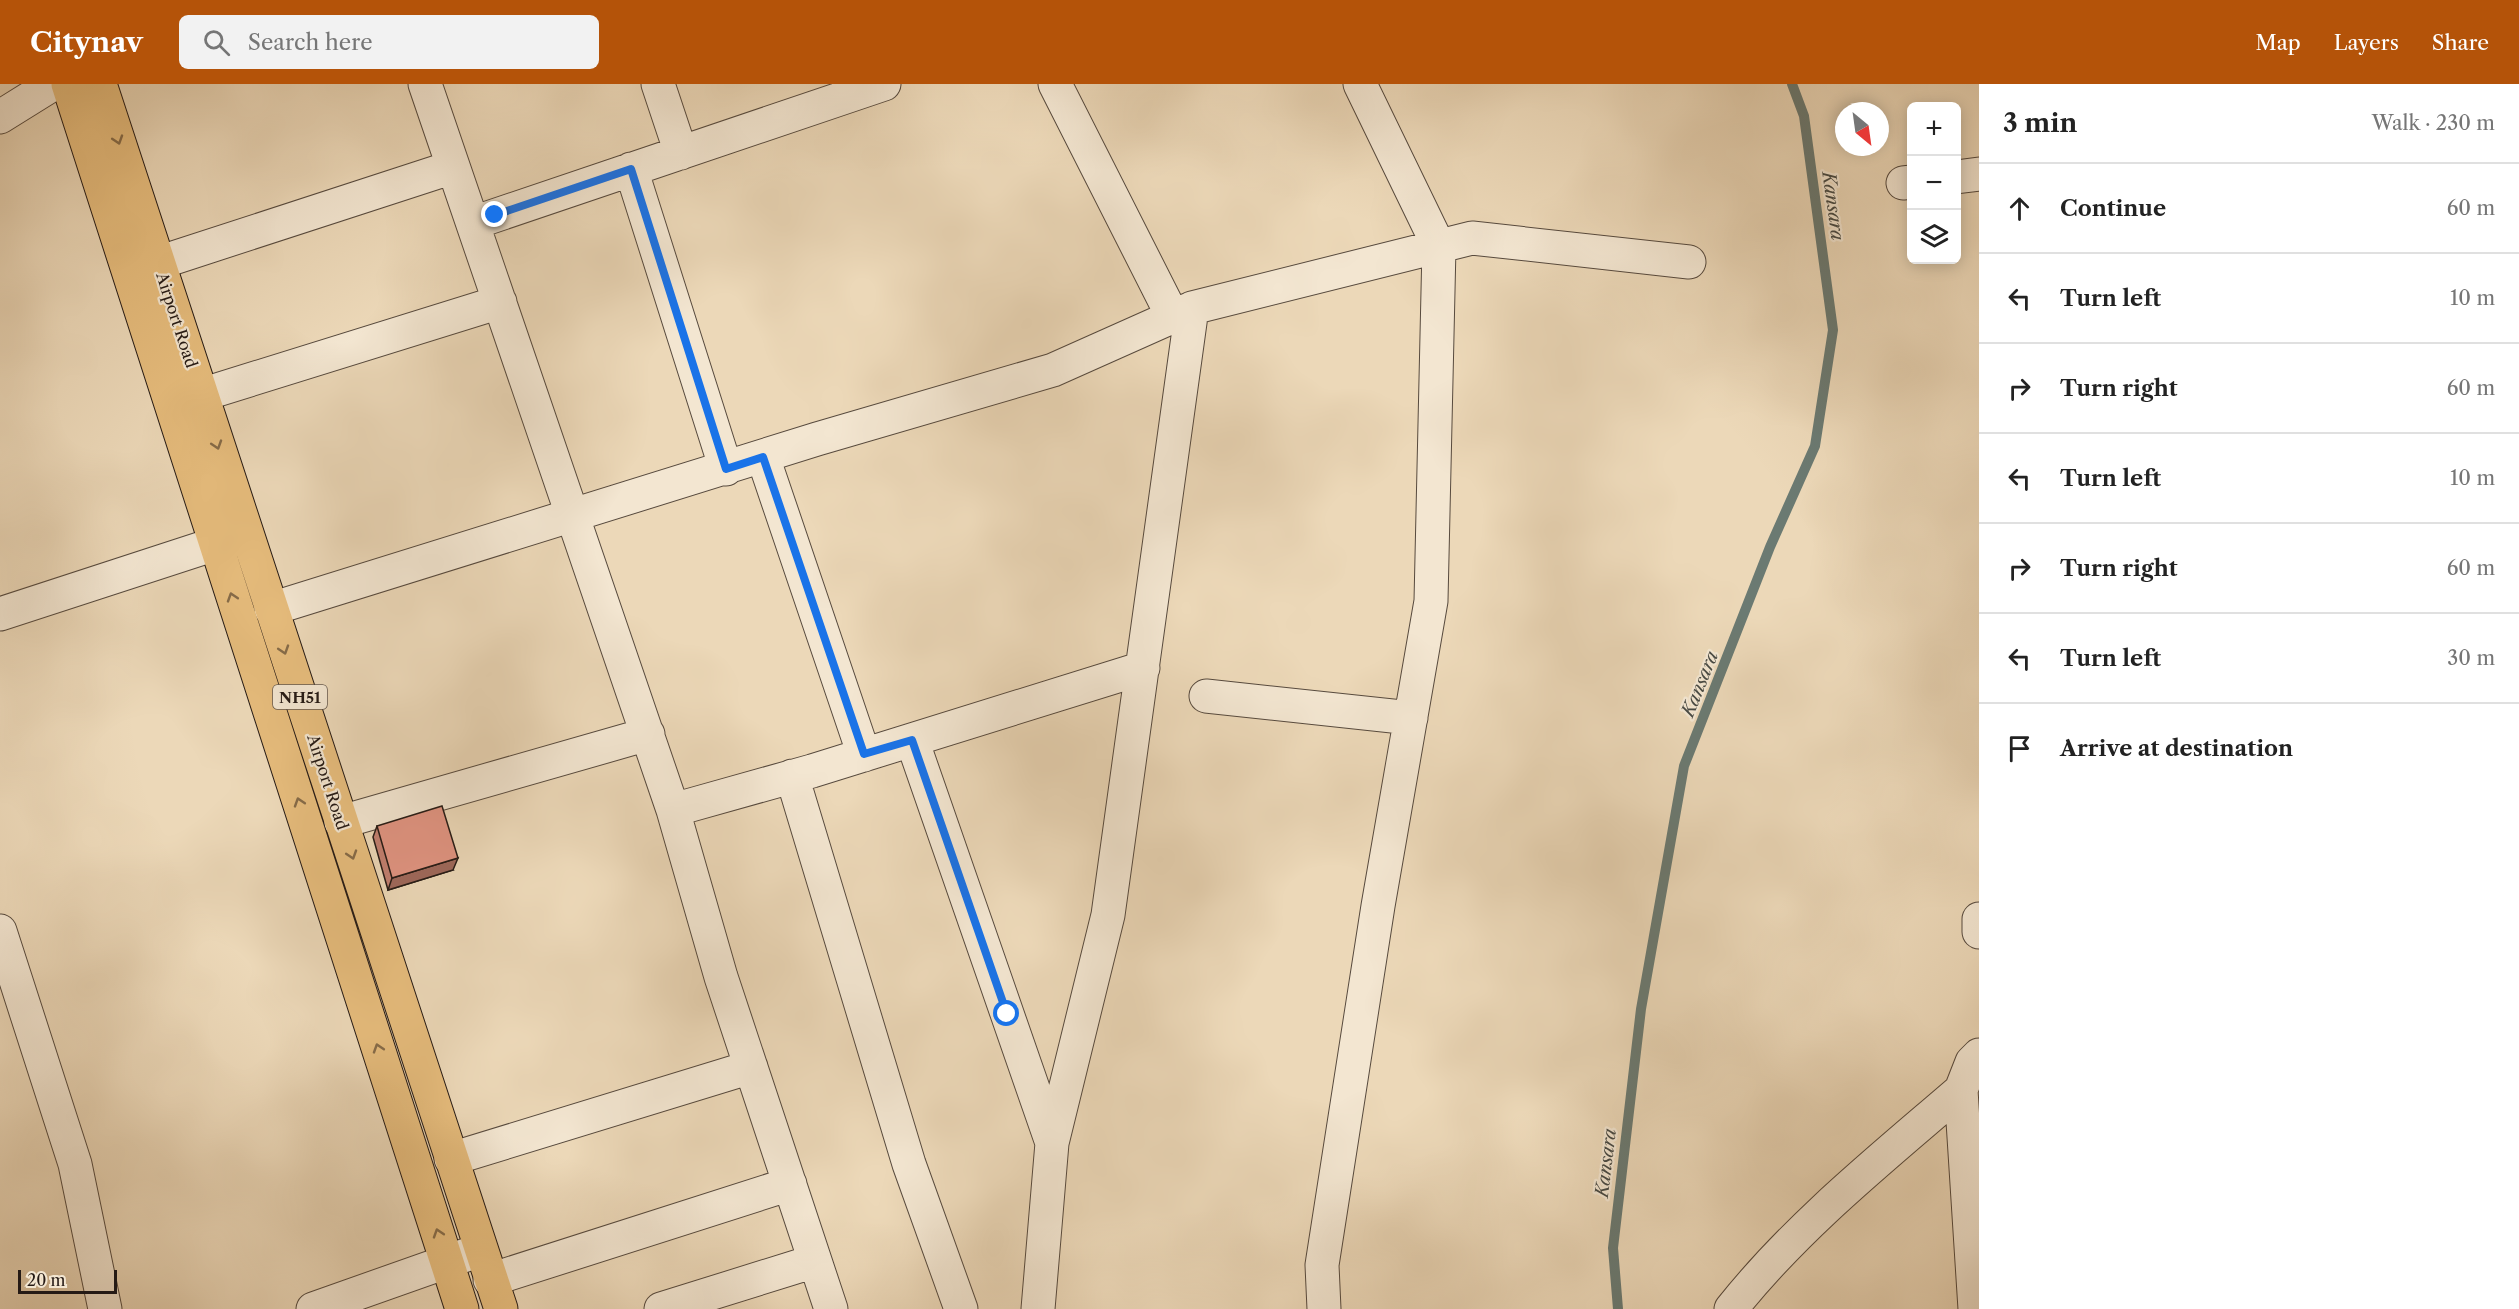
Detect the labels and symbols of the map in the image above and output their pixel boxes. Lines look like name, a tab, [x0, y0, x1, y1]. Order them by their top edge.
north arrow	[1835, 102, 1889, 156]
one-way arrow	[111, 134, 123, 145]
water label: Kansara	[1817, 168, 1849, 242]
route end	[481, 201, 507, 227]
street label: Airport Road	[152, 269, 202, 371]
one-way arrow	[210, 439, 222, 450]
one-way arrow	[227, 592, 239, 603]
one-way arrow	[277, 644, 290, 655]
water label: Kansara	[1676, 648, 1723, 722]
road number: NH51	[273, 685, 327, 709]
street label: Airport Road	[303, 731, 353, 833]
one-way arrow	[293, 797, 306, 808]
one-way arrow	[345, 849, 357, 860]
route start	[993, 1000, 1019, 1026]
one-way arrow	[373, 1043, 385, 1054]
water label: Kansara	[1591, 1127, 1621, 1201]
one-way arrow	[433, 1228, 445, 1239]
scale bar	[18, 1267, 117, 1294]

